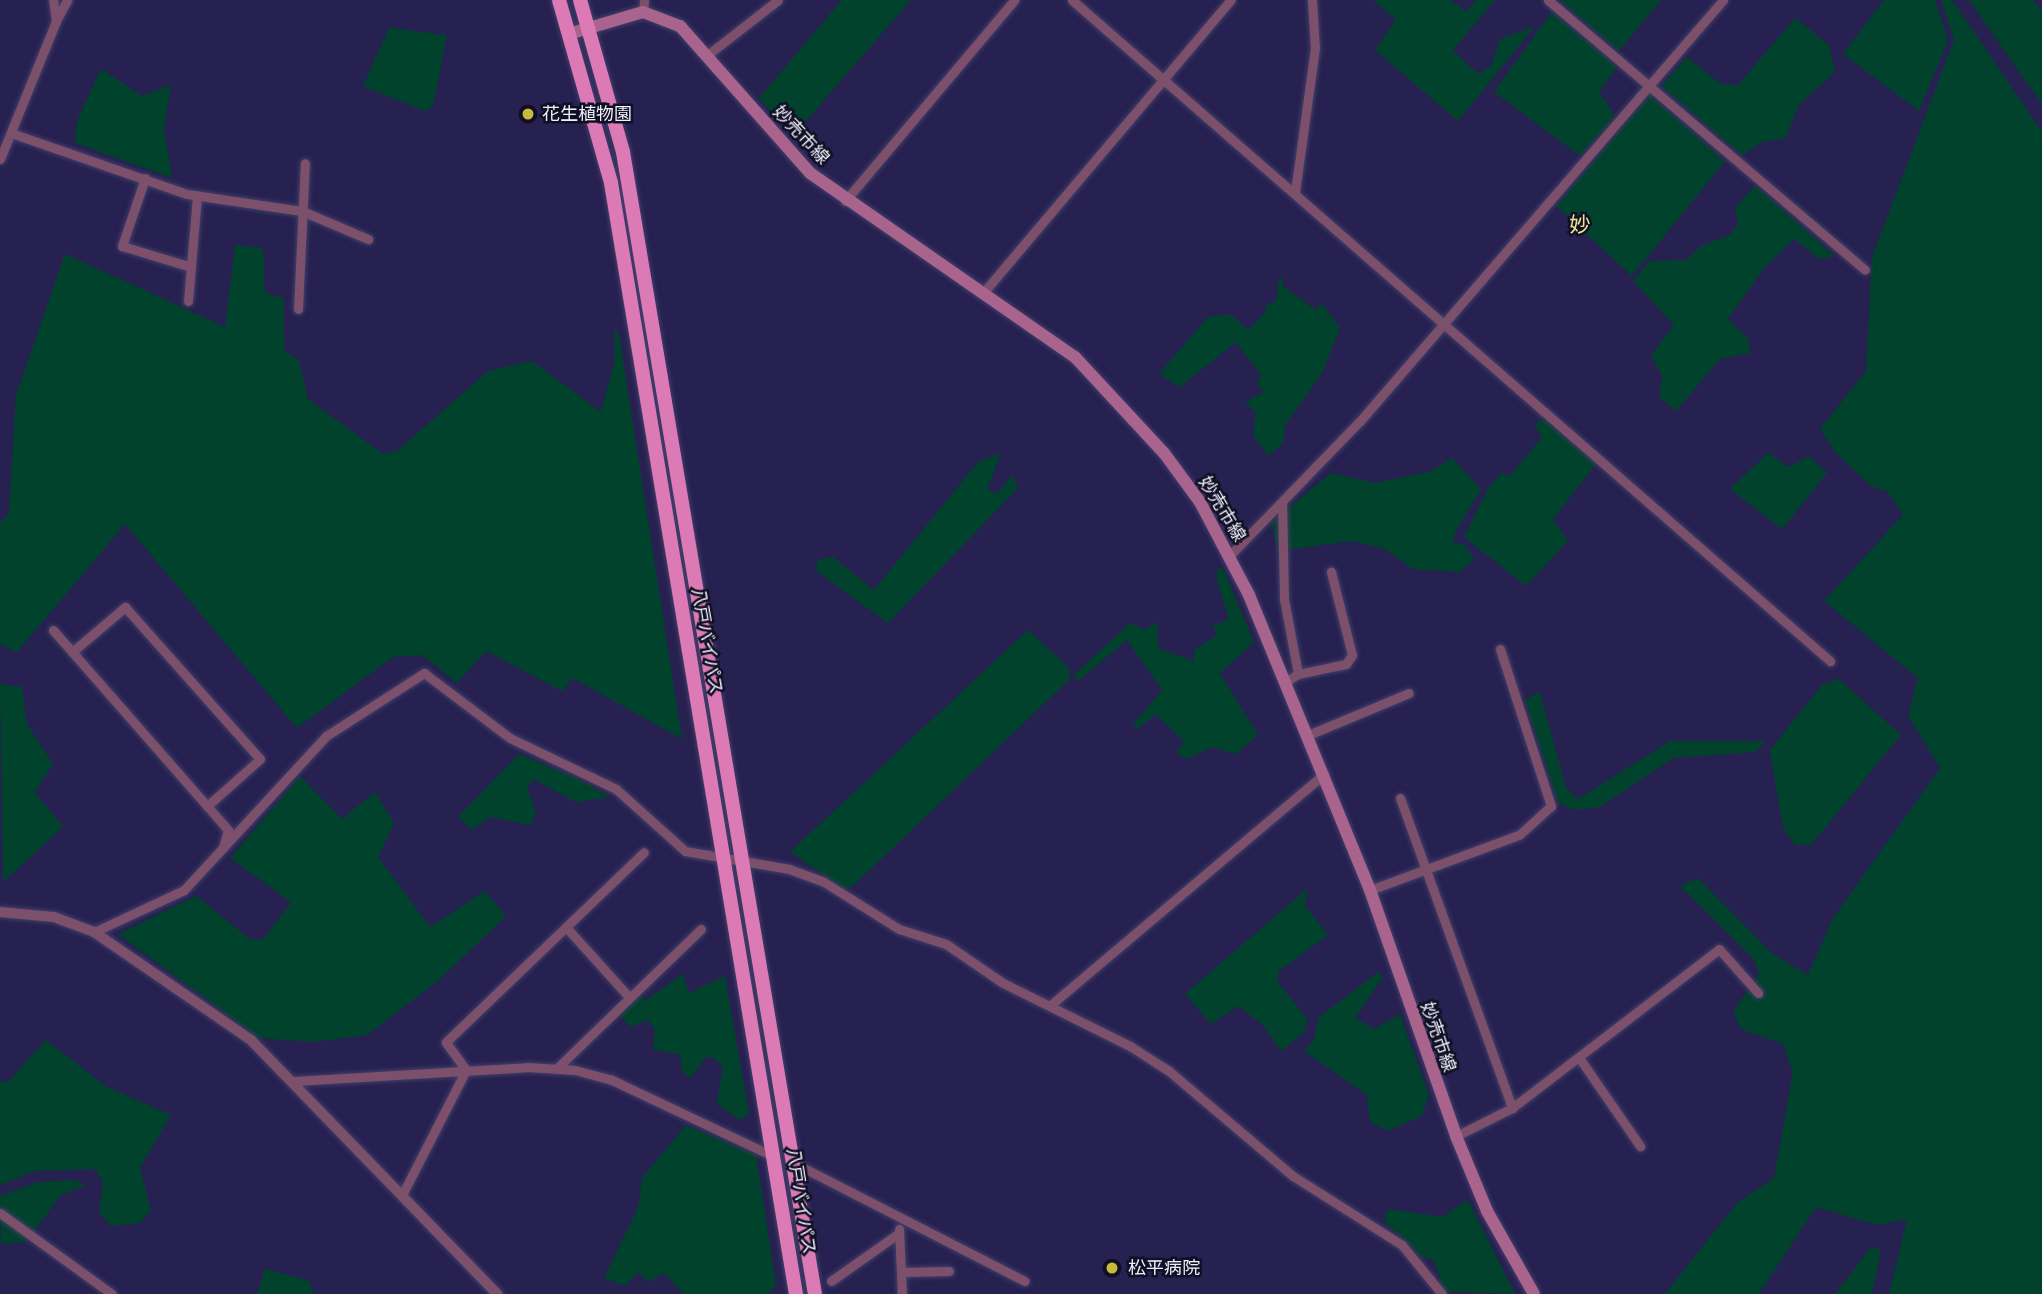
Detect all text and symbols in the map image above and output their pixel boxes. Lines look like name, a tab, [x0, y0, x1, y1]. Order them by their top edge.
street label: 妙売市線	[769, 101, 833, 169]
place label: 花生植物園	[542, 103, 632, 125]
marker: 花生植物園	[520, 106, 536, 122]
district label: 妙	[1570, 211, 1590, 237]
street label: 妙売市線	[1194, 473, 1250, 545]
street label: 八戸バイパス	[687, 586, 727, 696]
street label: 妙売市線	[1416, 999, 1460, 1075]
street label: 八戸バイパス	[782, 1146, 820, 1256]
place label: 松平病院	[1128, 1257, 1200, 1279]
marker: 松平病院	[1102, 1258, 1122, 1278]

